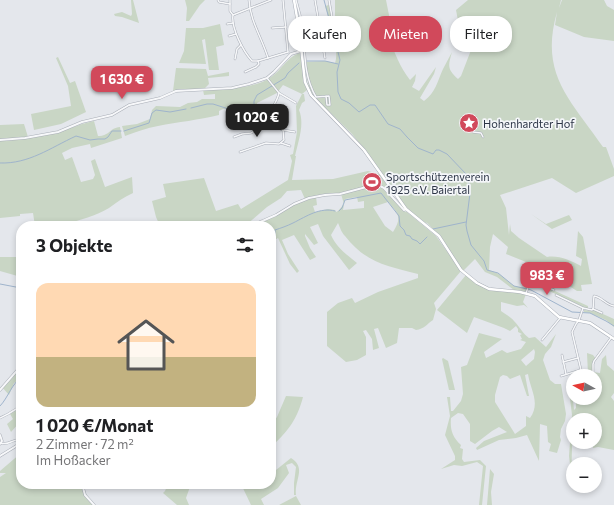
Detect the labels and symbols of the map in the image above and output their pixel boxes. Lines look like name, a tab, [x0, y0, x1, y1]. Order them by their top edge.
pin: 1 630 €	[85, 66, 159, 100]
pin: 1 020 €	[220, 104, 294, 138]
place icon: Hohenhardter Hof	[458, 112, 480, 134]
place label: Hohenhardter Hof	[483, 117, 575, 130]
place label: Sportschützenverein 1925 e.V. Baiertal	[386, 170, 490, 196]
sports icon: Sportschützenverein 1925 e.V. Baiertal	[361, 171, 383, 193]
pin: 983 €	[519, 262, 575, 296]
north arrow	[566, 369, 602, 405]

